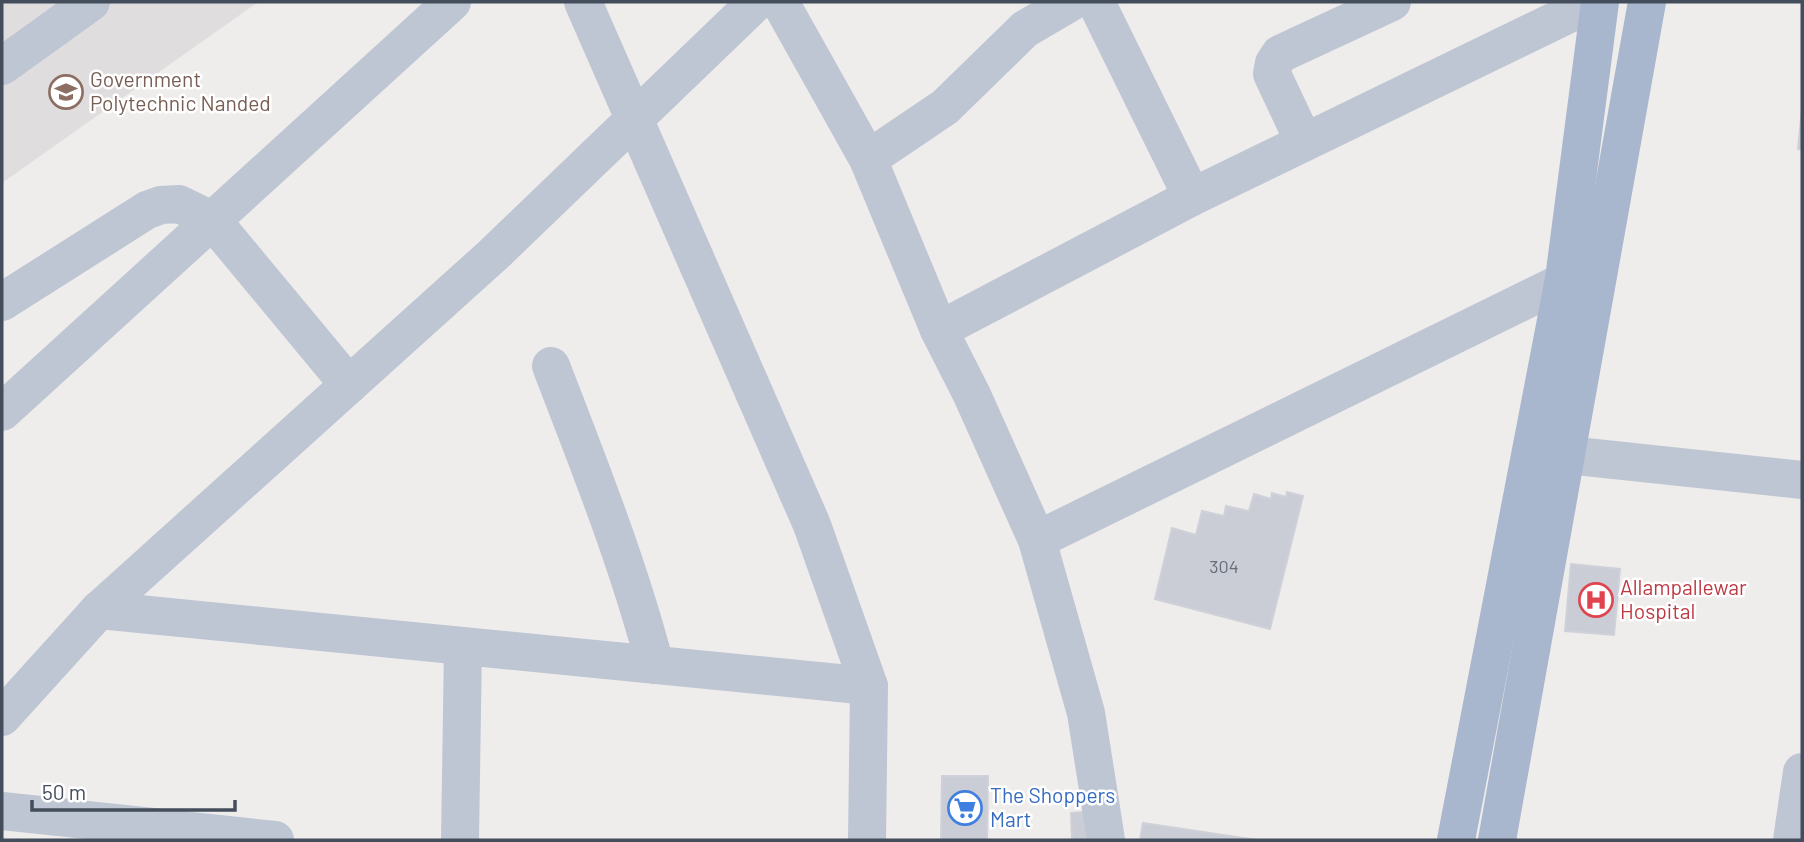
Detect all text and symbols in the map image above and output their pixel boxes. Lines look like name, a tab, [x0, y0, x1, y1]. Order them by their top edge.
place label: Government Polytechnic Nanded	[90, 66, 271, 115]
school or university icon: Government Polytechnic Nanded	[47, 73, 85, 111]
house number: 304	[1209, 555, 1239, 577]
place label: Allampallewar Hospital	[1620, 574, 1747, 623]
hospital icon: Allampallewar Hospital	[1577, 581, 1615, 619]
scale bar	[32, 768, 234, 812]
text: 50 m	[42, 779, 86, 804]
place label: The Shoppers Mart	[990, 782, 1115, 831]
supermarket icon: The Shoppers Mart	[946, 789, 984, 827]

